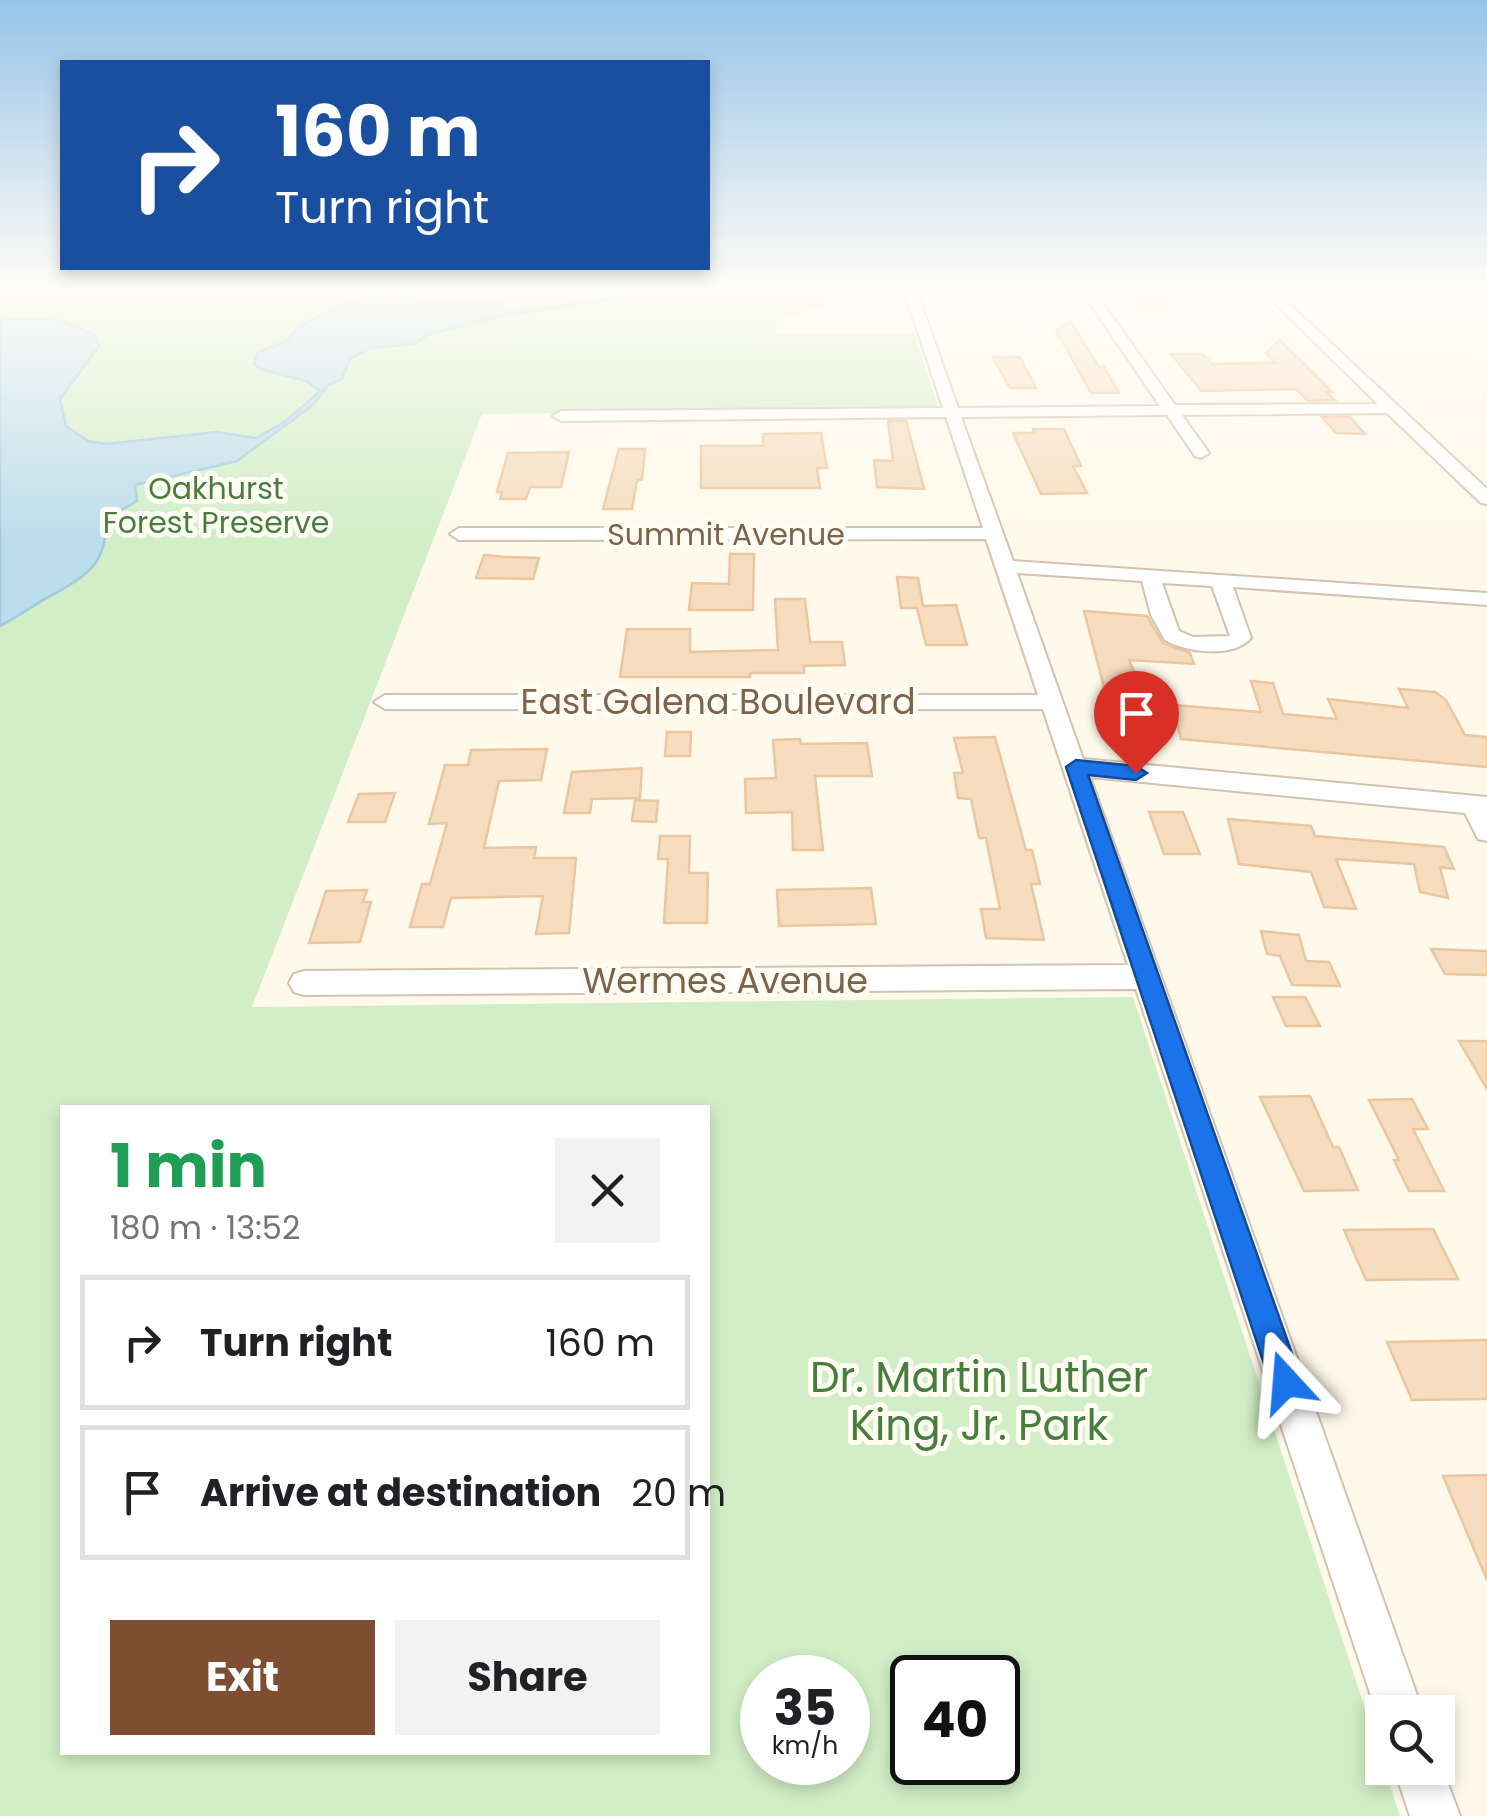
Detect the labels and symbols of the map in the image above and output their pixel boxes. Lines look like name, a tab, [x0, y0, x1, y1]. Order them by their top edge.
park label: Oakhurst Forest Preserve	[103, 467, 329, 544]
street label: Summit Avenue	[607, 513, 845, 556]
pin	[1094, 671, 1179, 774]
street label: East Galena Boulevard	[520, 677, 916, 726]
street label: Wermes Avenue	[582, 956, 868, 1005]
position arrow	[1234, 1330, 1338, 1434]
park label: Dr. Martin Luther King, Jr. Park	[810, 1348, 1148, 1455]
speed limit sign: 40	[890, 1655, 1020, 1785]

